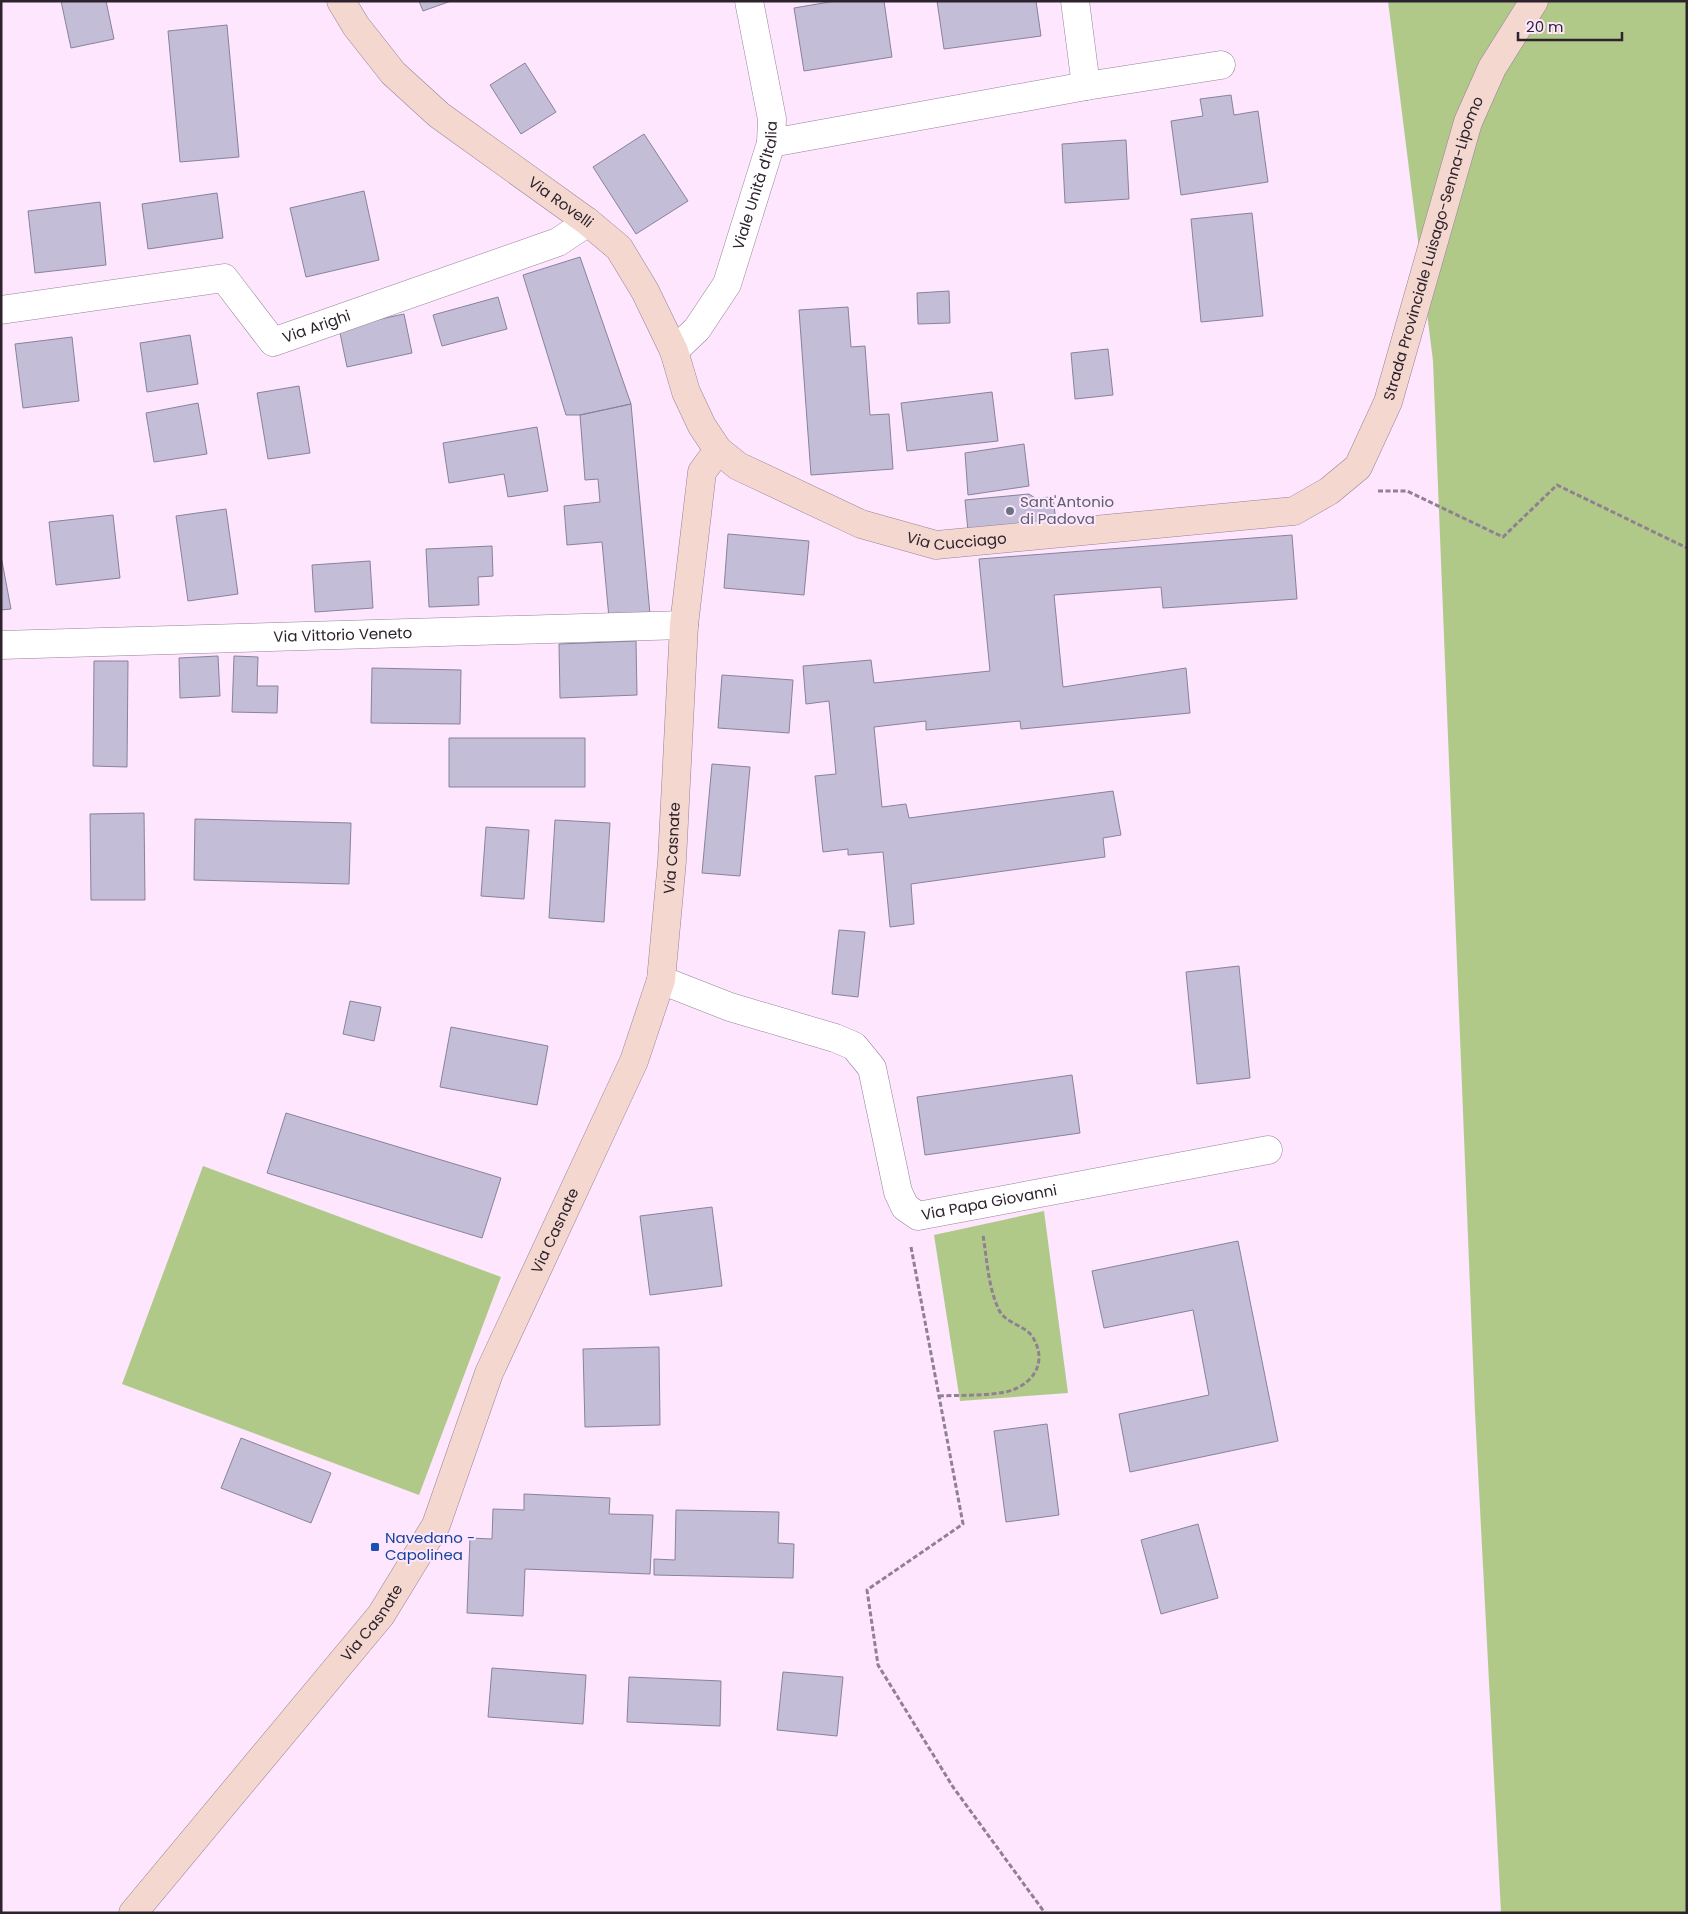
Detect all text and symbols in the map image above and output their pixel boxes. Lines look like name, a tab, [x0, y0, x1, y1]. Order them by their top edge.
scale bar	[1518, 10, 1622, 42]
text: 20 m	[1526, 16, 1564, 37]
street label: Strada Provinciale Luisago-Senna-Lipomo	[1378, 93, 1488, 403]
street label: Viale Unità d'Italia	[727, 120, 782, 252]
street label: Via Rovelli	[524, 171, 598, 232]
street label: Via Arighi	[279, 305, 353, 348]
place label: Sant'Antonio di Padova	[1020, 491, 1114, 529]
marker: Sant'Antonio di Padova	[1004, 505, 1016, 517]
street label: Via Cucciago	[904, 526, 1007, 555]
street label: Via Vittorio Veneto	[273, 622, 413, 647]
street label: Via Casnate	[658, 802, 685, 895]
street label: Via Papa Giovanni	[919, 1179, 1059, 1225]
street label: Via Casnate	[526, 1184, 584, 1277]
place label: Navedano - Capolinea	[385, 1527, 475, 1565]
marker: Navedano - Capolinea	[369, 1541, 381, 1553]
street label: Via Casnate	[336, 1580, 407, 1666]

